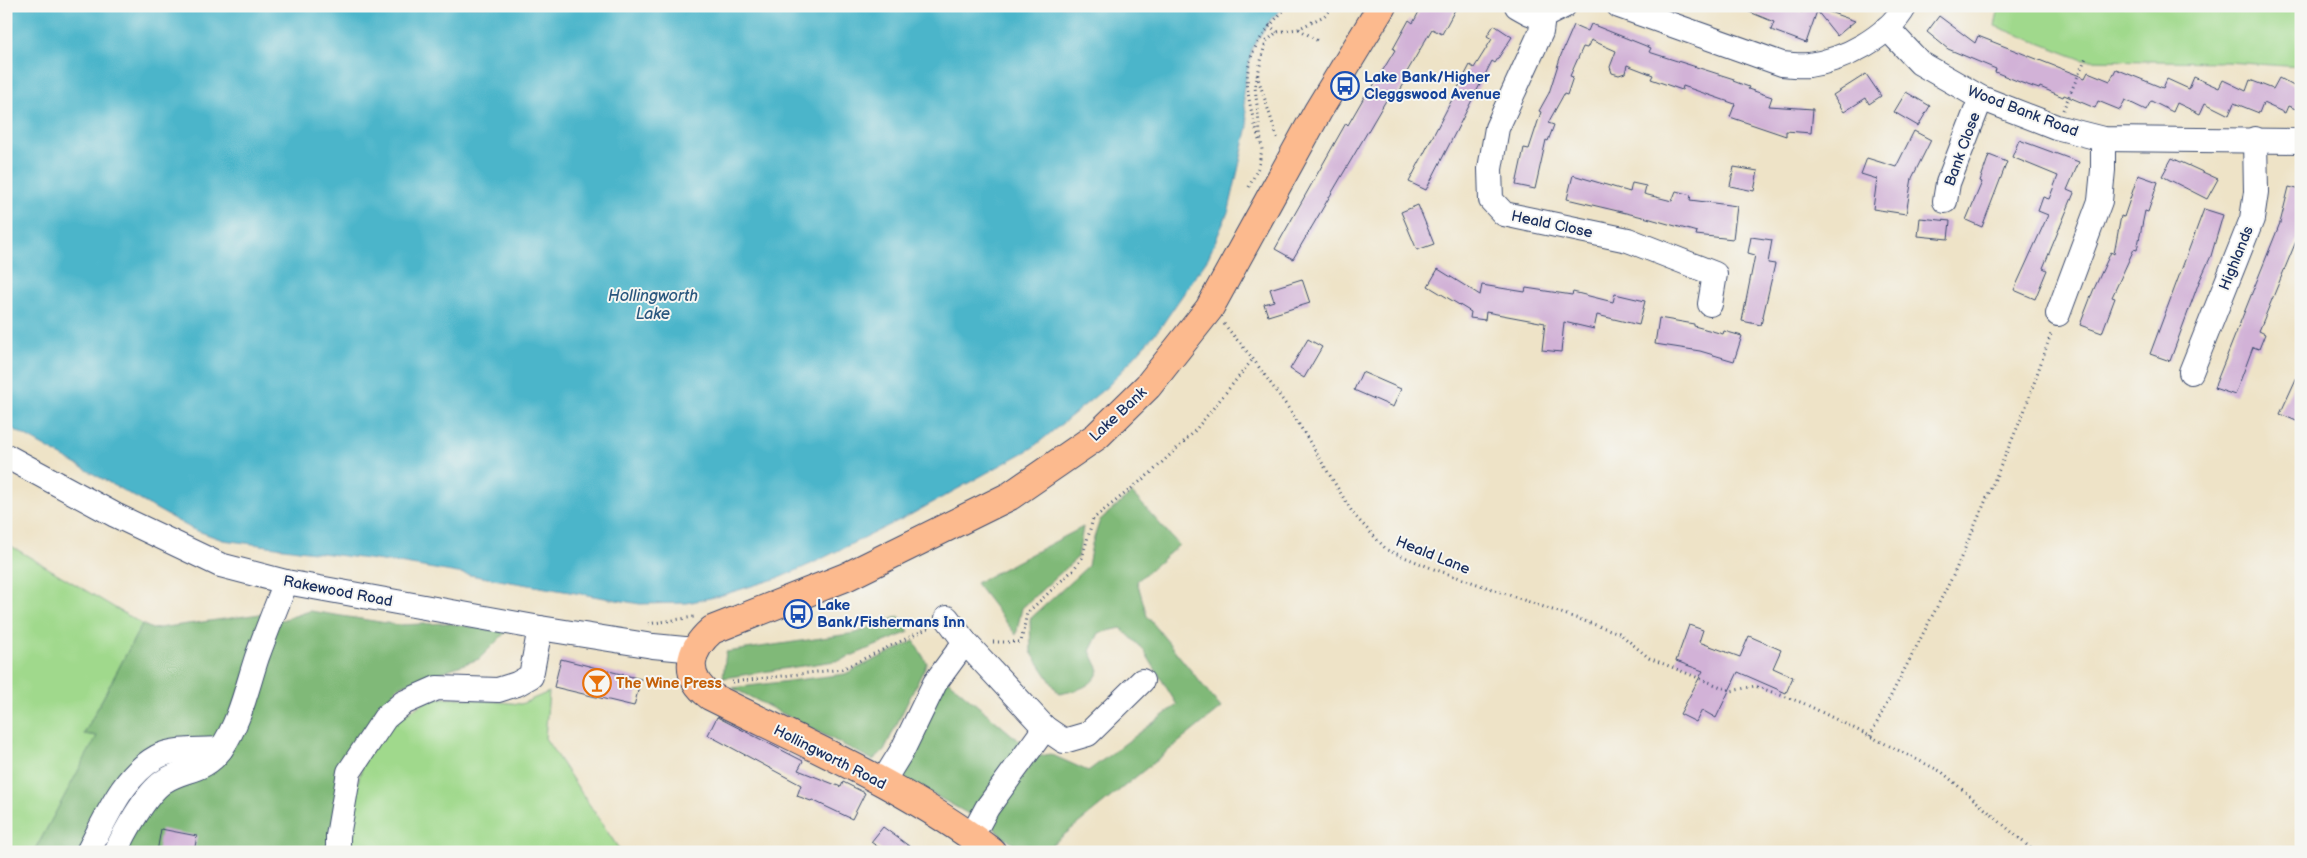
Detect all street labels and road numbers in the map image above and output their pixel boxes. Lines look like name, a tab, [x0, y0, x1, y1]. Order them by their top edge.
street label: Wood Bank Road	[1965, 82, 2081, 141]
street label: Bank Close	[1940, 109, 1985, 189]
street label: Heald Close	[1509, 207, 1595, 242]
street label: Highlands	[2215, 223, 2258, 293]
street label: Lake Bank	[1086, 383, 1151, 446]
street label: Heald Lane	[1393, 532, 1473, 579]
street label: Rakewood Road	[282, 572, 394, 611]
street label: Hollingworth Road	[770, 721, 889, 794]

